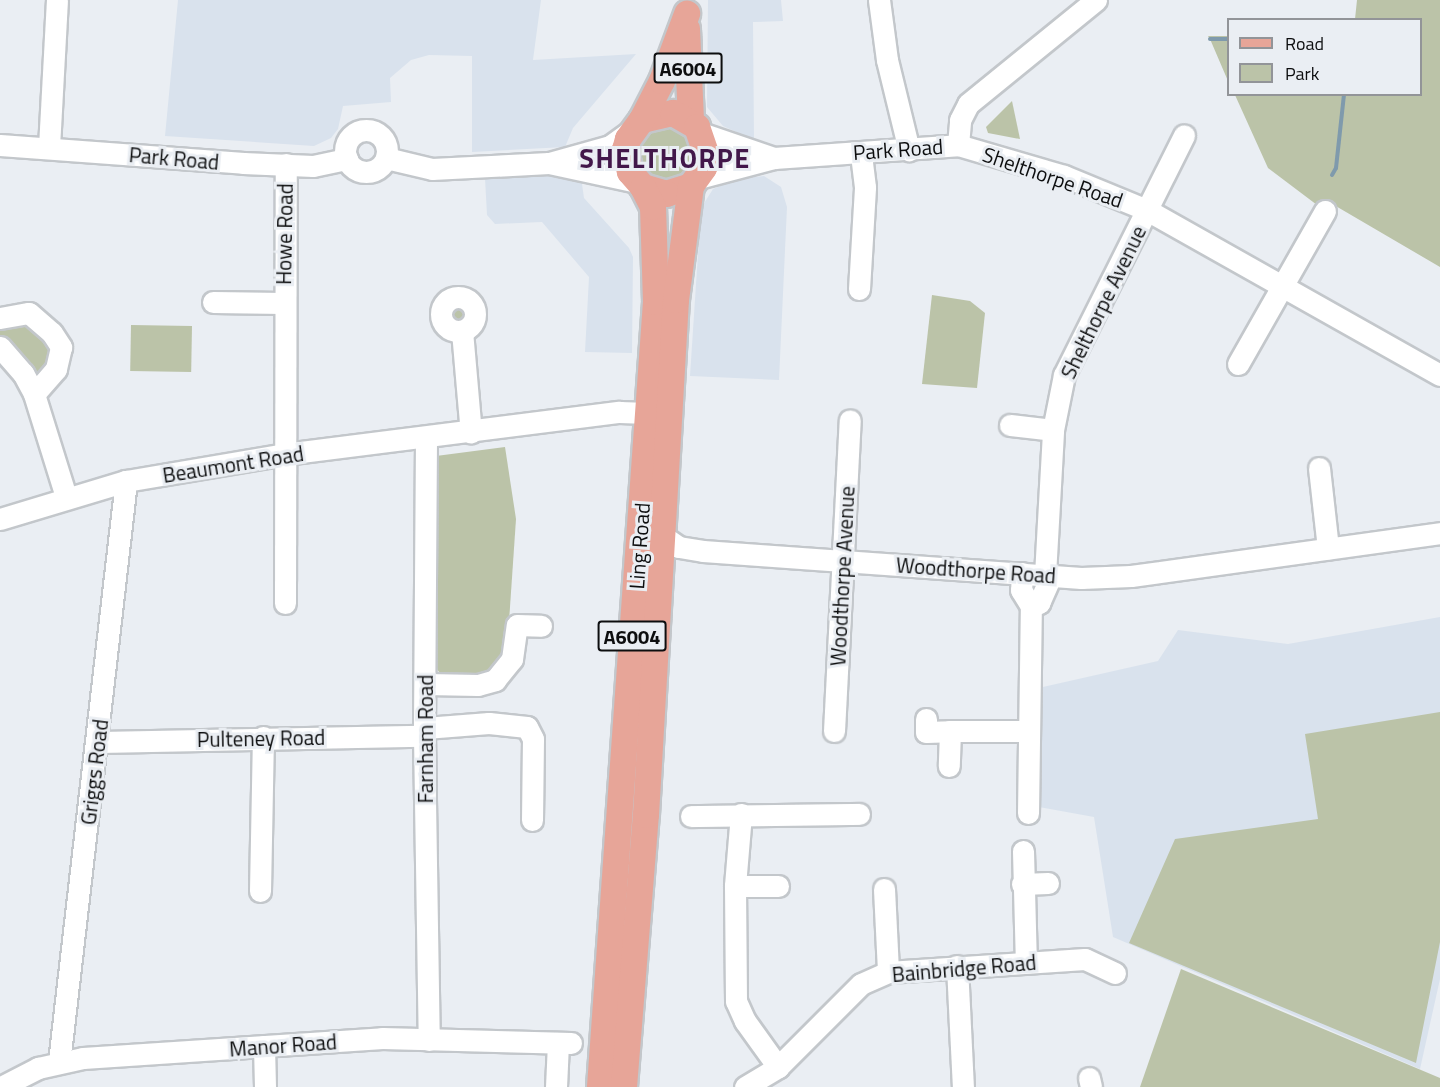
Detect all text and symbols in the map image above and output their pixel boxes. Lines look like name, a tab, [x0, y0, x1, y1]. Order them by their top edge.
legend	[1227, 18, 1422, 96]
text: Road	[1285, 30, 1324, 57]
road number: A6004	[654, 51, 722, 85]
text: Park	[1285, 60, 1319, 87]
street label: Park Road	[852, 133, 944, 165]
street label: Shelthorpe Road	[979, 141, 1127, 213]
street label: Park Road	[128, 142, 220, 174]
district label: SHELTHORPE	[579, 142, 751, 174]
street label: Howe Road	[271, 183, 297, 285]
street label: Shelthorpe Avenue	[1055, 221, 1151, 383]
street label: Beaumont Road	[161, 440, 305, 488]
street label: Woodthorpe Avenue	[825, 485, 859, 667]
street label: Ling Road	[623, 502, 655, 590]
street label: Woodthorpe Road	[895, 552, 1057, 588]
road number: A6004	[598, 619, 666, 653]
street label: Farnham Road	[412, 675, 438, 803]
street label: Griggs Road	[75, 718, 113, 826]
street label: Pulteney Road	[197, 724, 325, 752]
street label: Bainbridge Road	[891, 949, 1037, 987]
street label: Manor Road	[228, 1029, 338, 1061]

